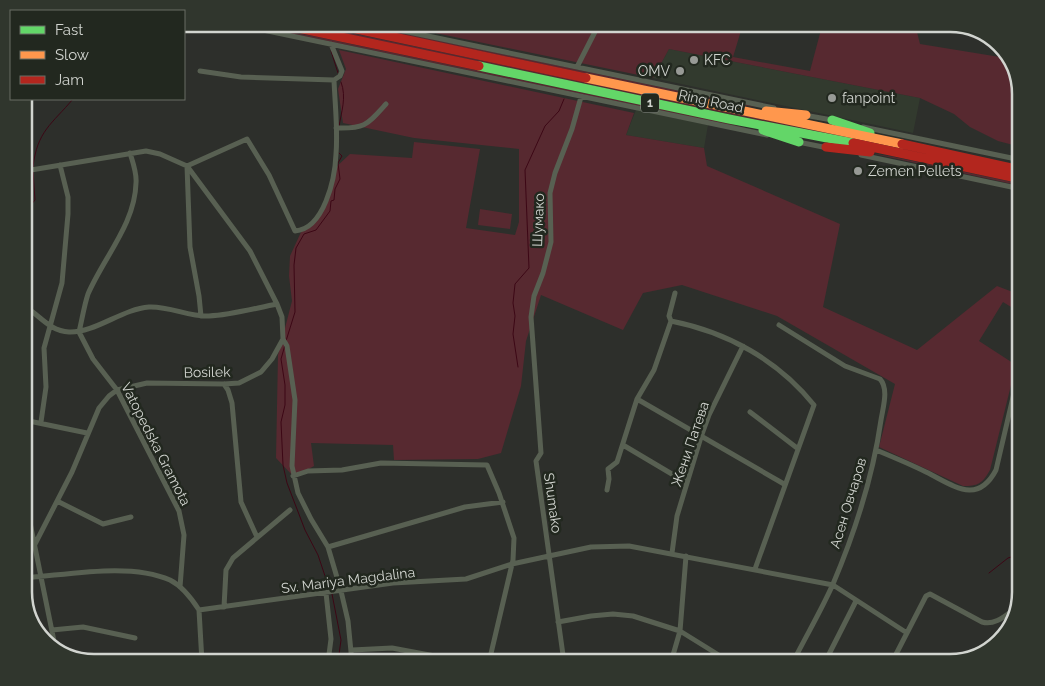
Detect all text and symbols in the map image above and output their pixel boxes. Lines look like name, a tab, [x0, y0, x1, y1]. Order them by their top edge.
legend	[10, 10, 185, 100]
text: Fast	[55, 21, 83, 39]
text: Slow	[55, 46, 89, 64]
place label: KFC	[704, 52, 731, 68]
marker: KFC	[688, 54, 700, 66]
place label: OMV	[638, 63, 670, 79]
marker: OMV	[674, 65, 686, 77]
text: Jam	[55, 71, 84, 89]
street label: Ring Road	[677, 86, 745, 116]
place label: fanpoint	[842, 90, 895, 106]
marker: fanpoint	[826, 92, 838, 104]
road number: 1	[641, 94, 659, 112]
place label: Zemen Pellets	[868, 163, 962, 179]
marker: Zemen Pellets	[852, 165, 864, 177]
street label: Шумако	[529, 193, 547, 247]
street label: Bosilek	[183, 364, 231, 380]
street label: Vatopedska Gramota	[118, 380, 194, 508]
street label: Жени Патева	[668, 399, 712, 489]
street label: Асен Овчаров	[827, 456, 869, 550]
street label: Shumako	[541, 472, 565, 534]
street label: Sv. Mariya Magdalina	[280, 564, 416, 596]

